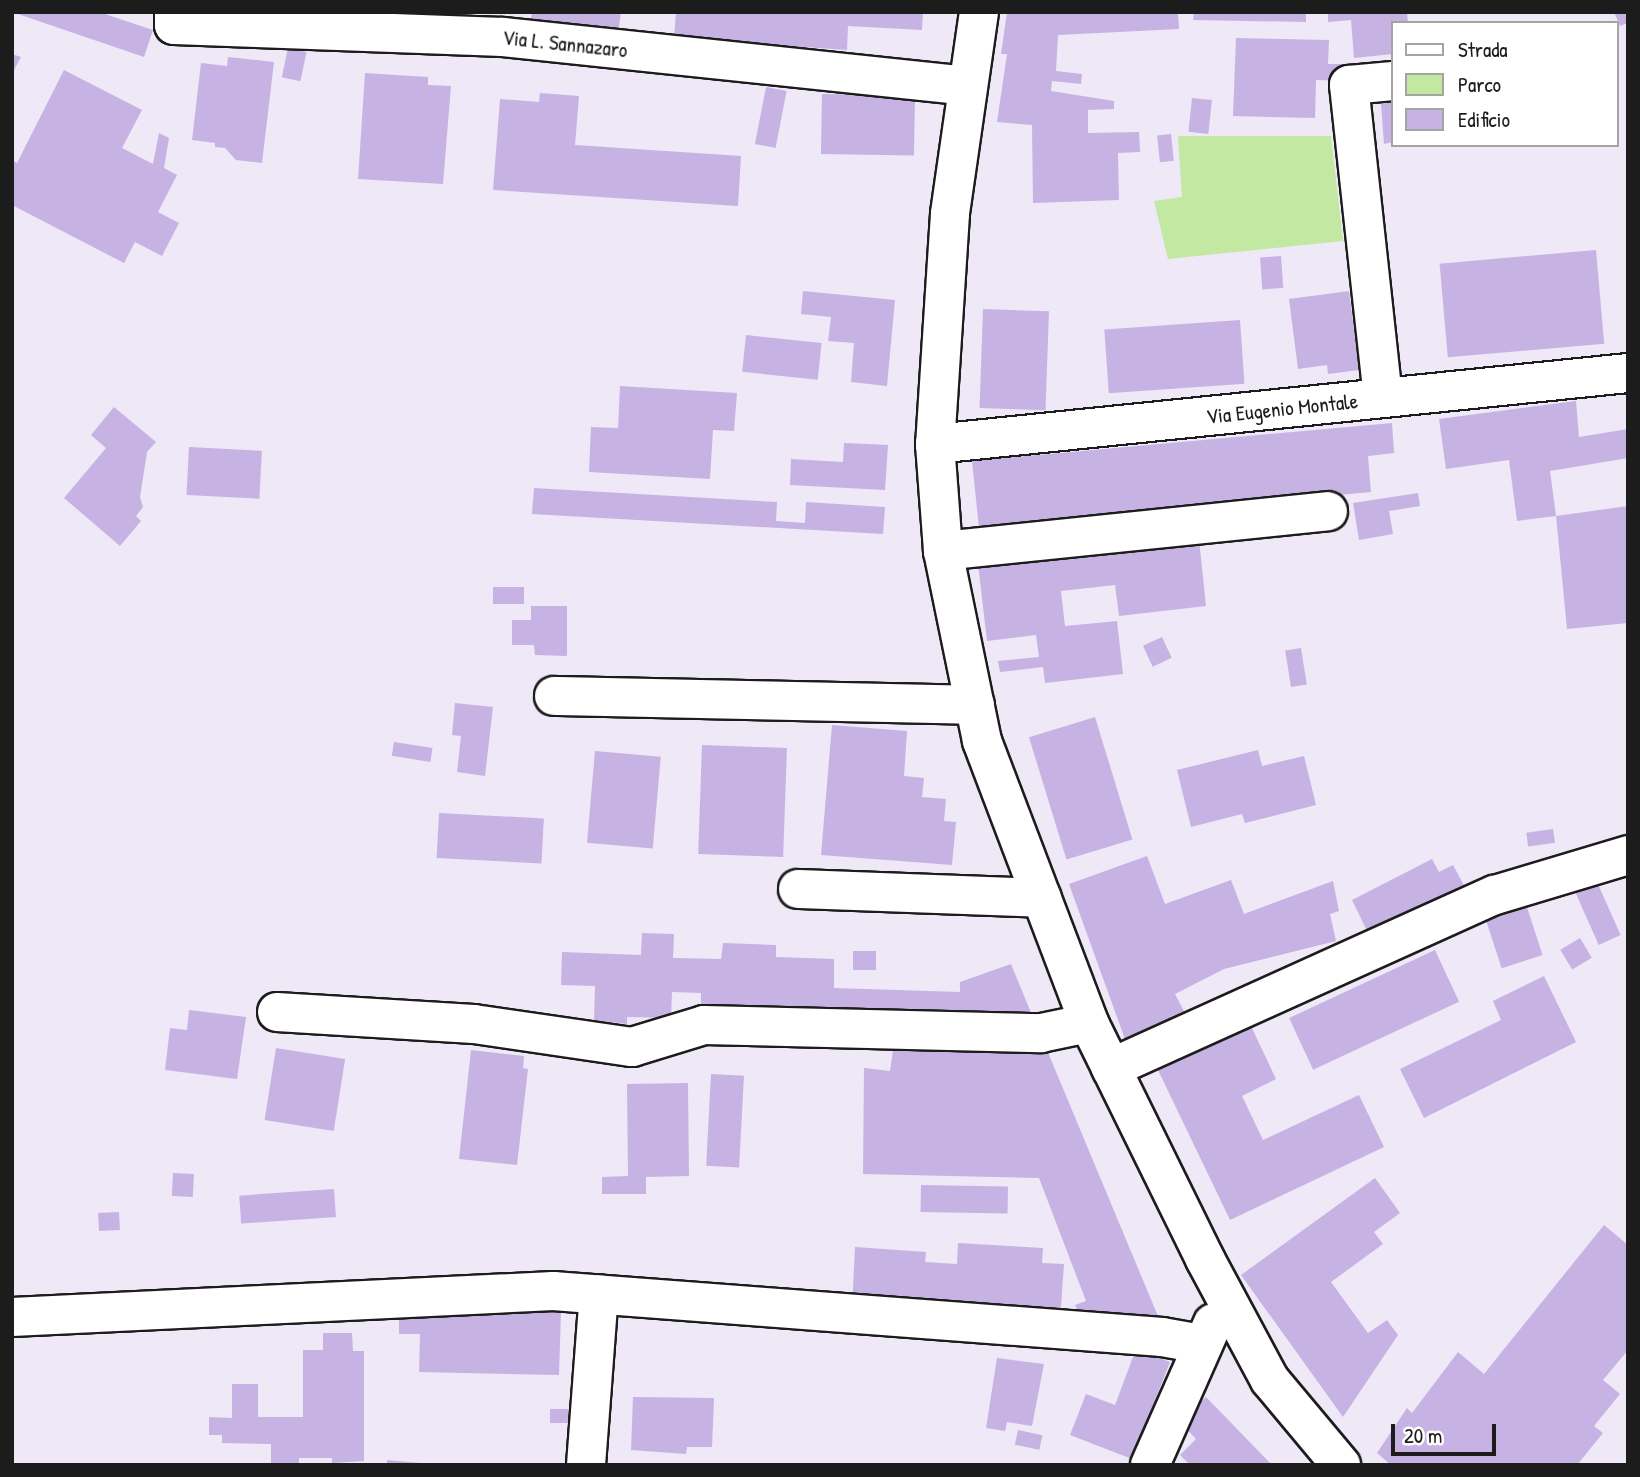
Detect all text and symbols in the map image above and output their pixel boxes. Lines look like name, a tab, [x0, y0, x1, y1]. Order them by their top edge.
legend	[1392, 21, 1619, 147]
street label: Via L. Sannazaro	[501, 25, 629, 63]
text: Strada	[1458, 35, 1508, 64]
text: Parco	[1458, 70, 1501, 99]
text: Edificio	[1458, 105, 1510, 134]
street label: Via Eugenio Montale	[1205, 389, 1359, 429]
scale bar	[1395, 1410, 1500, 1454]
text: 20 m	[1404, 1421, 1442, 1450]

